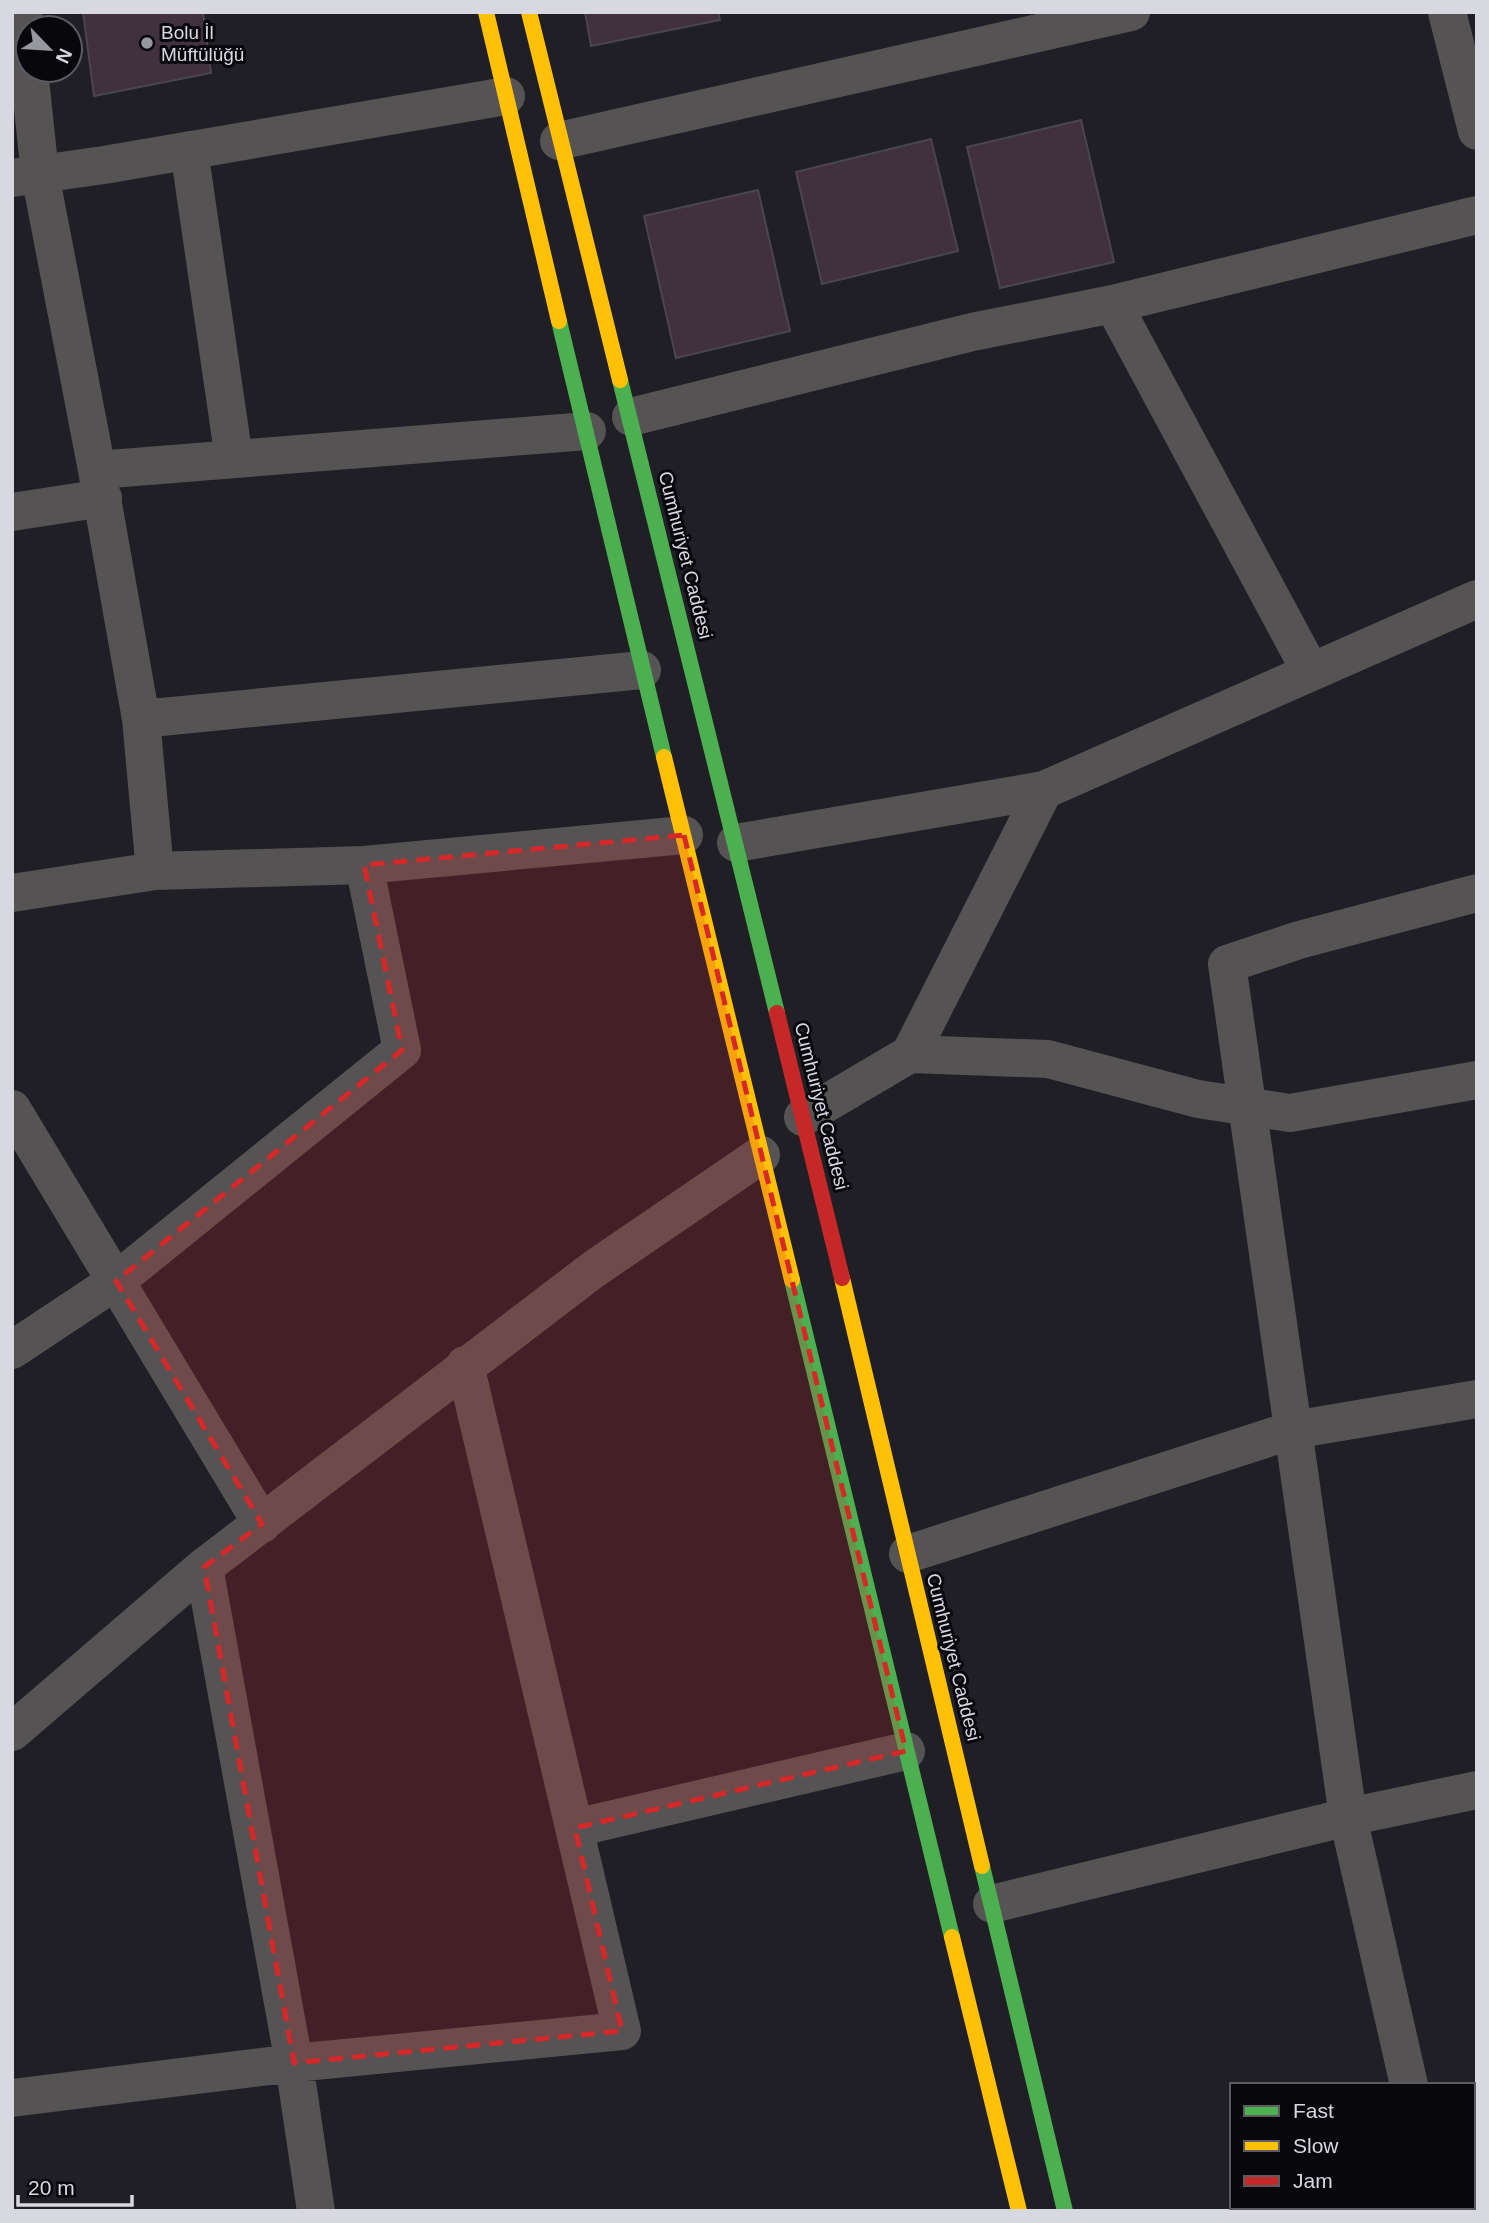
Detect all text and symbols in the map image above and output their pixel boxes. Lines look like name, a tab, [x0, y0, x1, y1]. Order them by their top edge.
north arrow	[14, 14, 84, 84]
place label: Bolu İl Müftülüğü	[161, 22, 244, 65]
marker: Bolu İl Müftülüğü	[139, 35, 155, 51]
text: N	[52, 45, 76, 67]
street label: Cumhuriyet Caddesi	[655, 469, 717, 641]
street label: Cumhuriyet Caddesi	[791, 1020, 853, 1192]
street label: Cumhuriyet Caddesi	[923, 1571, 985, 1743]
legend	[1230, 2083, 1475, 2209]
text: Fast	[1293, 2099, 1334, 2122]
text: Slow	[1293, 2134, 1339, 2157]
scale bar	[18, 2164, 131, 2208]
text: Jam	[1293, 2169, 1333, 2192]
text: 20 m	[28, 2176, 75, 2199]

